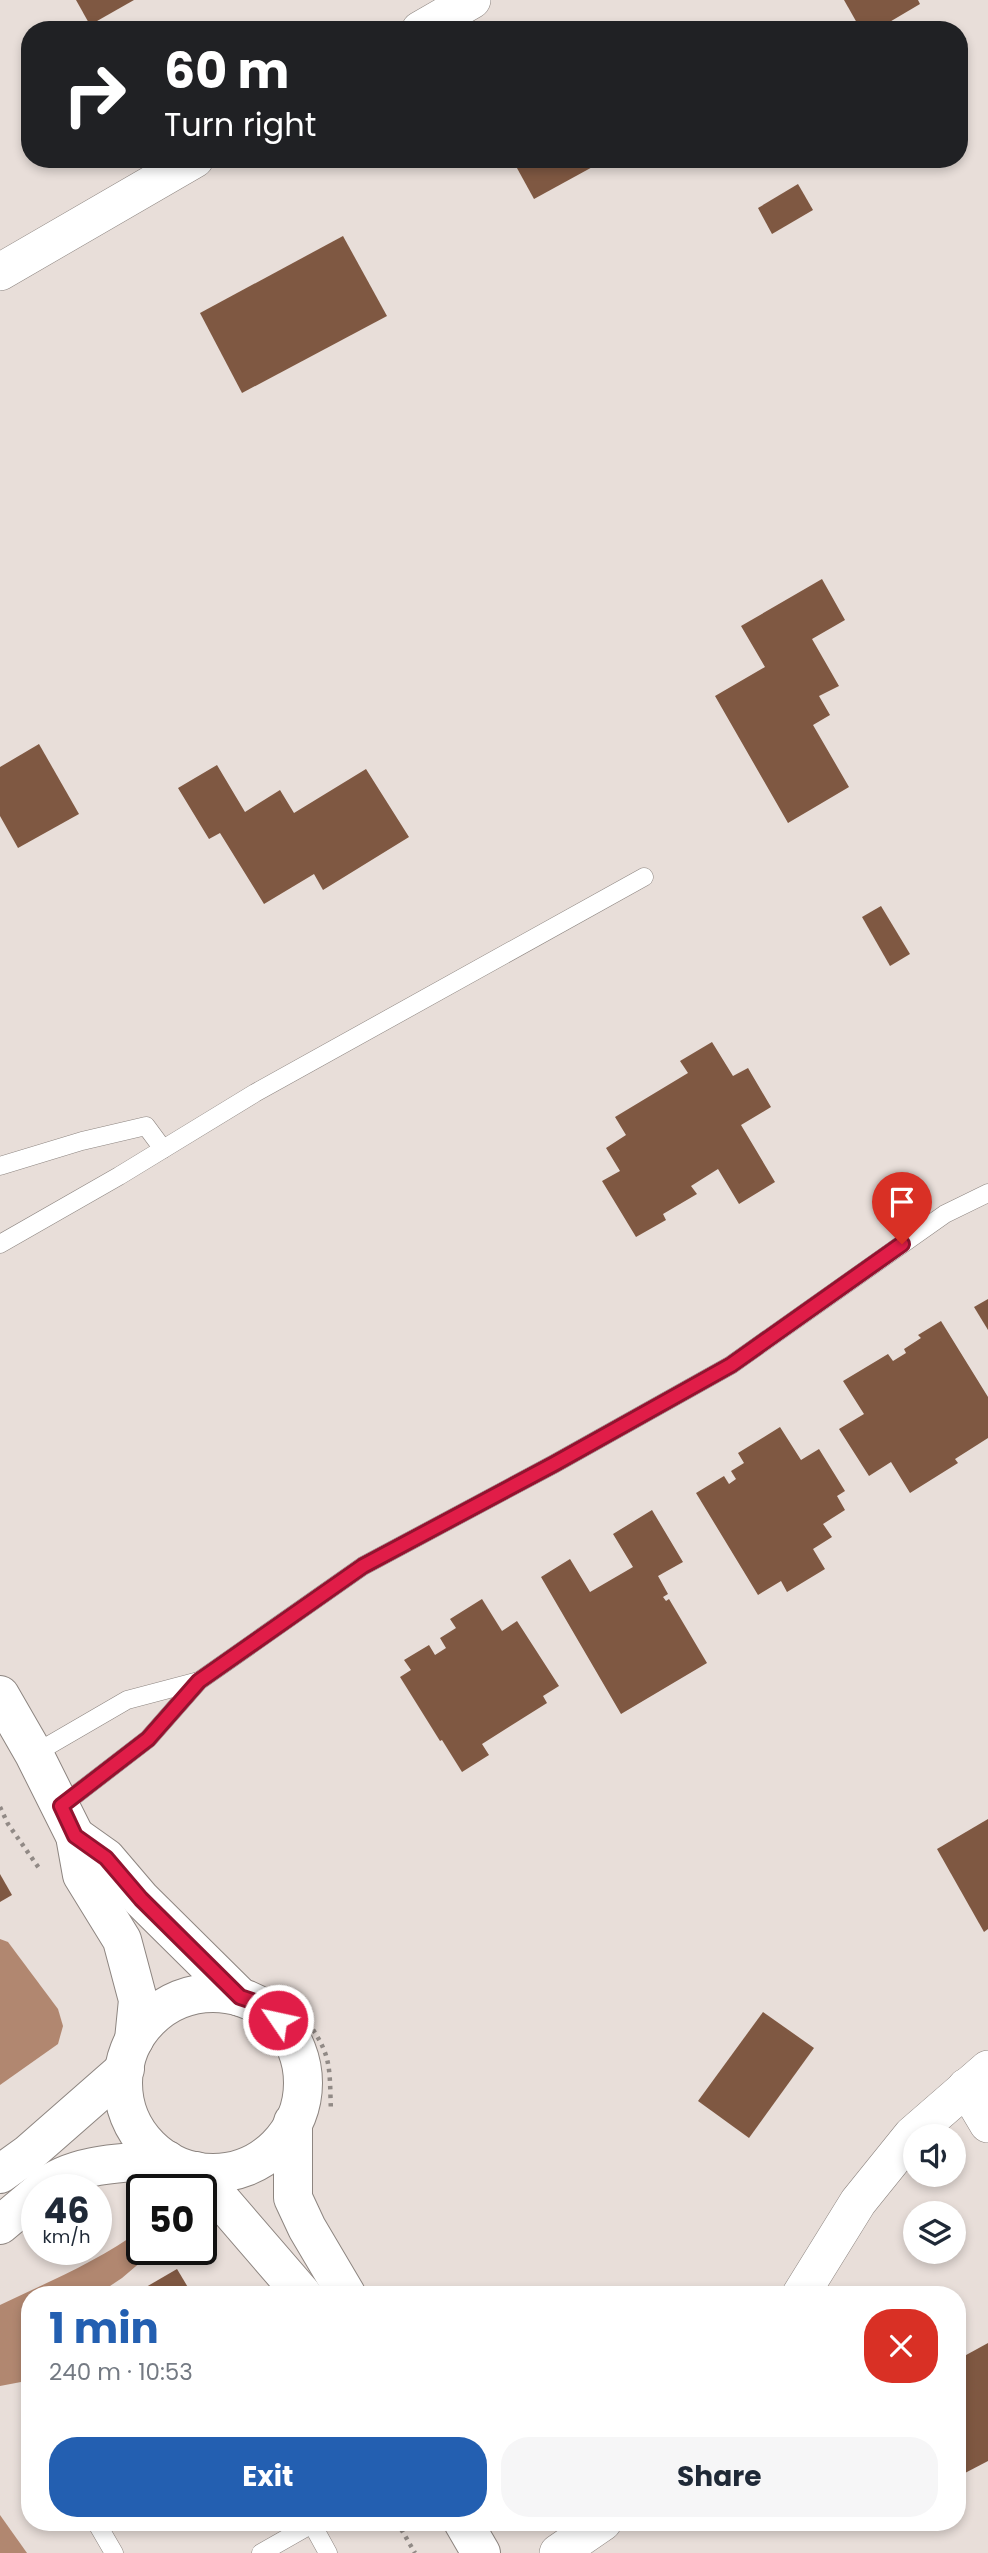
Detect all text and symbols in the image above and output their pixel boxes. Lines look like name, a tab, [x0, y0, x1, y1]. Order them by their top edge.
text: 60 m	[164, 37, 289, 105]
icon: right	[49, 49, 140, 140]
text: Turn right	[164, 102, 316, 147]
pin	[872, 1172, 932, 1244]
icon: arrive	[883, 1183, 921, 1221]
position arrow	[241, 1983, 315, 2057]
map controls	[903, 2124, 966, 2264]
button: sound	[903, 2124, 966, 2187]
speed limit sign: 50	[126, 2174, 217, 2265]
text: 46	[44, 2186, 90, 2235]
button: layers	[903, 2201, 966, 2264]
text: km/h	[43, 2224, 90, 2249]
text: 1 min	[49, 2299, 159, 2358]
button: close	[864, 2309, 938, 2383]
text: 240 m · 10:53	[49, 2356, 193, 2388]
button: Exit	[49, 2437, 487, 2517]
button: Share	[501, 2437, 938, 2517]

